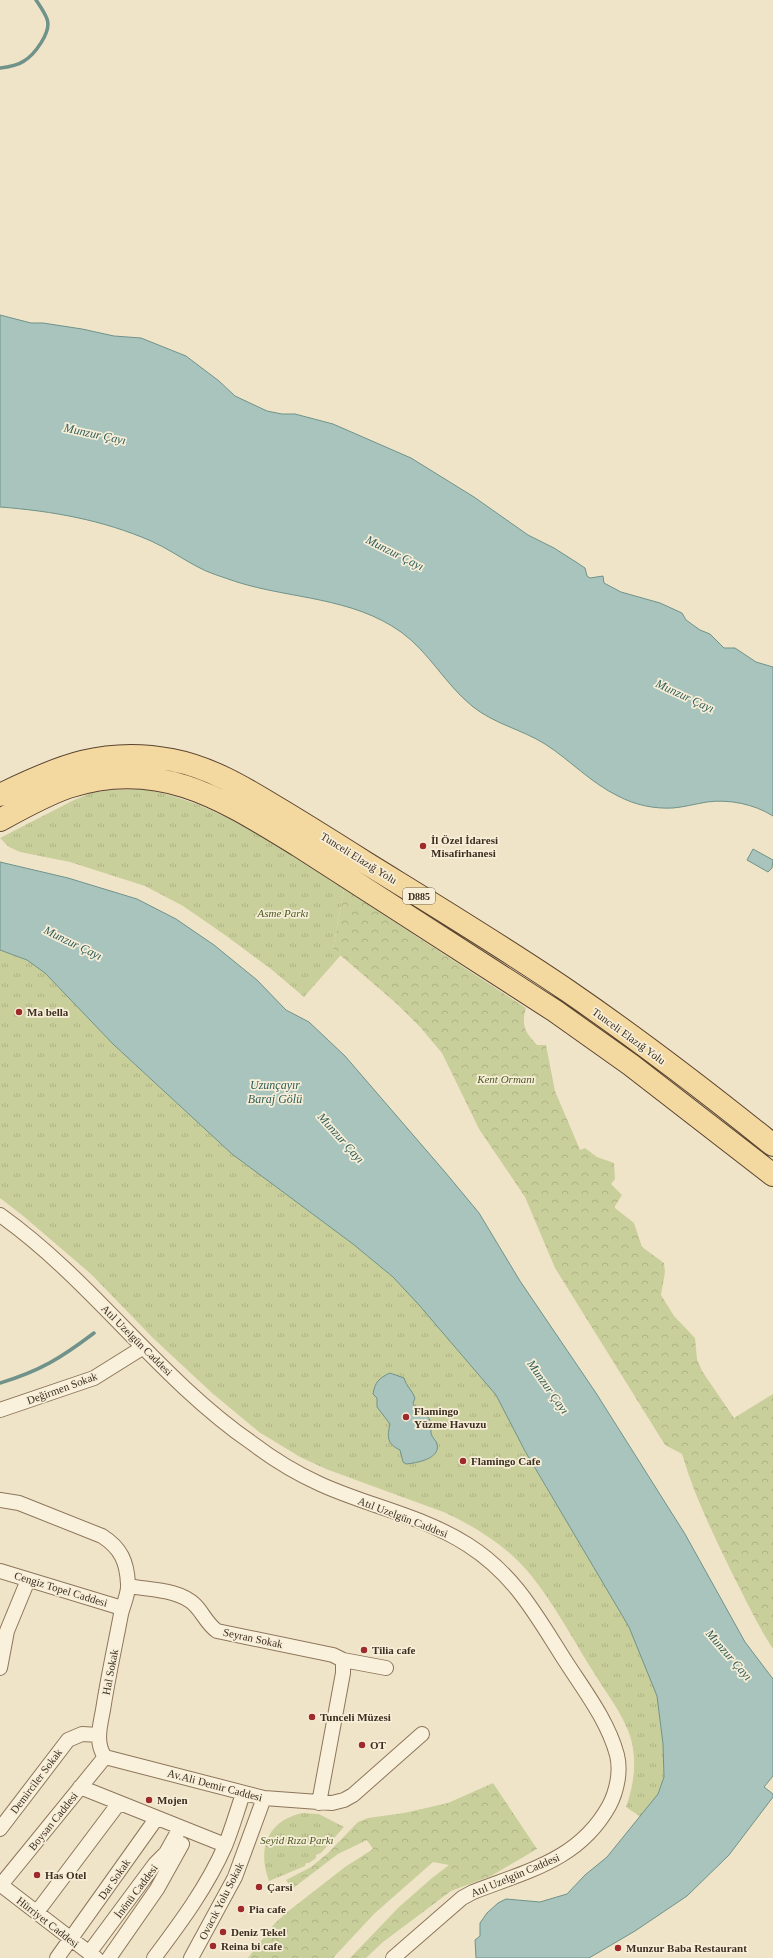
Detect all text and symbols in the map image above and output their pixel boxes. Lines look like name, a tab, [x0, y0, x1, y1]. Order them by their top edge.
water label: Munzur Çayı	[62, 420, 127, 447]
water label: Munzur Çayı	[363, 532, 426, 574]
water label: Munzur Çayı	[653, 676, 717, 716]
street label: Tunceli Elazığ Yolu	[319, 830, 400, 886]
place label: İl Özel İdaresi Misafirhanesi	[431, 834, 498, 859]
marker: İl Özel İdaresi Misafirhanesi	[418, 841, 428, 851]
road number: D885	[403, 888, 435, 904]
park label: Asme Parkı	[256, 907, 309, 919]
water label: Munzur Çayı	[41, 922, 104, 963]
street label: Tunceli Elazığ Yolu	[590, 1005, 668, 1067]
place label: Ma bella	[27, 1006, 69, 1018]
marker: Ma bella	[14, 1007, 24, 1017]
park label: Kent Ormanı	[476, 1073, 535, 1085]
water label: Uzunçayır Baraj Gölü	[248, 1078, 302, 1106]
water label: Munzur Çayı	[314, 1109, 367, 1166]
street label: Atıl Uzelgün Caddesi	[99, 1302, 175, 1378]
water label: Munzur Çayı	[524, 1356, 572, 1417]
street label: Değirmen Sokak	[25, 1369, 99, 1406]
place label: Flamingo Yüzme Havuzu	[414, 1405, 486, 1430]
marker: Flamingo Yüzme Havuzu	[401, 1412, 411, 1422]
place label: Flamingo Cafe	[471, 1455, 540, 1467]
marker: Flamingo Cafe	[458, 1456, 468, 1466]
street label: Atıl Uzelgün Caddesi	[356, 1494, 450, 1540]
street label: Cengiz Topel Caddesi	[13, 1569, 109, 1609]
street label: Seyran Sokak	[222, 1626, 284, 1650]
water label: Munzur Çayı	[702, 1626, 755, 1683]
place label: Tilia cafe	[372, 1644, 416, 1656]
marker: Tilia cafe	[359, 1645, 369, 1655]
street label: Hal Sokak	[100, 1648, 120, 1696]
place label: Tunceli Müzesi	[320, 1711, 391, 1723]
marker: Tunceli Müzesi	[307, 1712, 317, 1722]
place label: OT	[370, 1739, 387, 1751]
marker: OT	[357, 1740, 367, 1750]
street label: Demirciler Sokak	[8, 1746, 65, 1816]
street label: Av.Ali Demir Caddesi	[166, 1767, 264, 1803]
street label: Boysan Caddesi	[26, 1790, 80, 1852]
place label: Mojen	[157, 1794, 188, 1806]
marker: Mojen	[144, 1795, 154, 1805]
park label: Seyid Rıza Parkı	[260, 1834, 334, 1846]
street label: Atıl Uzelgün Caddesi	[469, 1851, 561, 1899]
street label: Dar Sokak	[96, 1856, 133, 1902]
street label: Ovacık Yolu Sokak	[196, 1860, 246, 1942]
street label: İnönü Caddesi	[112, 1862, 160, 1920]
place label: Has Otel	[45, 1869, 86, 1881]
marker: Has Otel	[32, 1870, 42, 1880]
place label: Çarsi	[267, 1881, 293, 1893]
marker: Çarsi	[254, 1882, 264, 1892]
street label: Hürriyet Caddesi	[15, 1894, 81, 1950]
place label: Pia cafe	[249, 1903, 286, 1915]
marker: Pia cafe	[236, 1904, 246, 1914]
place label: Deniz Tekel	[231, 1926, 286, 1938]
marker: Deniz Tekel	[218, 1927, 228, 1937]
place label: Reina bi cafe	[221, 1940, 282, 1952]
marker: Reina bi cafe	[208, 1941, 218, 1951]
place label: Munzur Baba Restaurant	[626, 1942, 747, 1954]
marker: Munzur Baba Restaurant	[613, 1943, 623, 1953]

